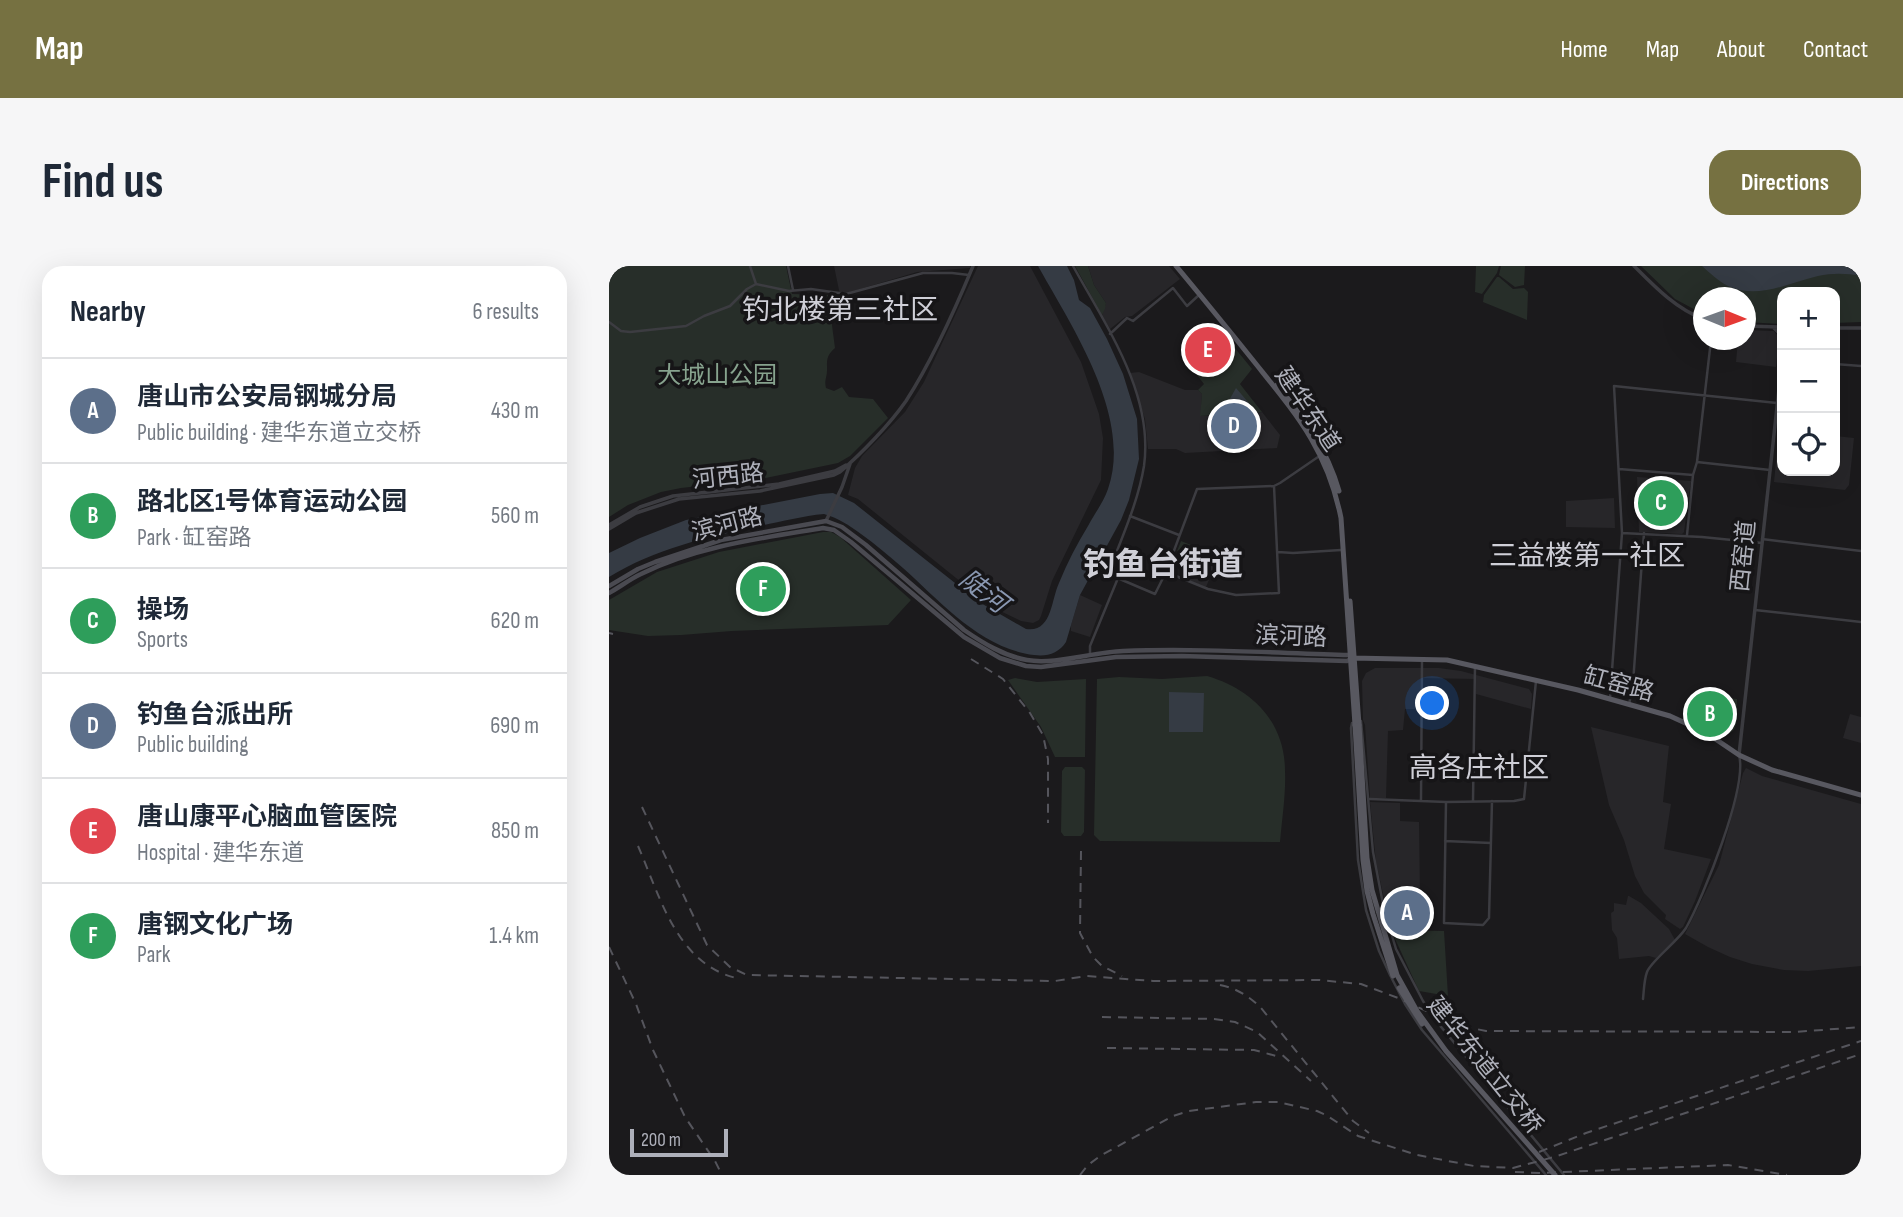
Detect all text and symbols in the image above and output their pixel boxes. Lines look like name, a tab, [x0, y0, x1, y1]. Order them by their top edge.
text: Map	[35, 29, 84, 69]
text: Home	[1560, 35, 1608, 64]
text: Map	[1646, 35, 1679, 64]
text: About	[1717, 35, 1765, 64]
text: Contact	[1803, 35, 1868, 64]
button: Directions	[1709, 150, 1861, 215]
text: Find us	[42, 153, 164, 212]
north arrow	[1693, 287, 1756, 350]
map controls	[1777, 287, 1840, 476]
button: +	[1777, 287, 1840, 350]
text: Nearby	[70, 294, 146, 330]
district label: 钓北楼第三社区	[742, 294, 938, 327]
text: 6 results	[473, 298, 539, 326]
pin: E	[1185, 324, 1231, 376]
button: −	[1777, 350, 1840, 413]
park label: 大城山公园	[657, 361, 777, 390]
street label: 建华东道	[1269, 361, 1346, 457]
text: 唐山市公安局钢城分局	[137, 382, 397, 413]
text: A	[88, 397, 98, 425]
text: 430 m	[491, 397, 539, 425]
pin: D	[1211, 400, 1257, 452]
button: locate	[1777, 413, 1840, 476]
text: Public building · 建华东道立交桥	[137, 419, 421, 447]
street label: 河西路	[691, 458, 765, 495]
pin: C	[1638, 477, 1684, 529]
text: 路北区1号体育运动公园	[137, 487, 407, 518]
text: B	[88, 502, 98, 530]
text: 560 m	[491, 502, 539, 530]
street label: 滨河路	[689, 502, 766, 547]
street label: 西窑道	[1725, 519, 1762, 593]
text: Park · 缸窑路	[137, 524, 252, 552]
district label: 三益楼第一社区	[1489, 540, 1685, 573]
district label: 钓鱼台街道	[1083, 546, 1243, 585]
pin: F	[740, 563, 786, 615]
water label: 陡河	[953, 564, 1017, 623]
text: 操场	[137, 595, 189, 626]
text: C	[87, 607, 99, 635]
text: 620 m	[491, 607, 539, 635]
street label: 滨河路	[1254, 621, 1327, 652]
text: Sports	[137, 626, 188, 654]
street label: 缸窑路	[1580, 661, 1657, 708]
your location	[1415, 686, 1449, 720]
pin: B	[1687, 688, 1733, 740]
text: 钓鱼台派出所	[137, 700, 293, 731]
text: D	[87, 712, 99, 740]
text: 690 m	[490, 712, 539, 740]
text: Public building	[137, 731, 248, 759]
district label: 高各庄社区	[1409, 752, 1549, 785]
text: 唐山康平心脑血管医院	[137, 802, 397, 833]
text: E	[88, 817, 98, 845]
text: 850 m	[491, 817, 539, 845]
text: Hospital · 建华东道	[137, 839, 304, 867]
pin: A	[1384, 887, 1430, 939]
text: 唐钢文化广场	[137, 910, 293, 941]
text: F	[88, 922, 98, 950]
text: 1.4 km	[489, 922, 539, 950]
text: Park	[137, 941, 171, 969]
street label: 建华东道立交桥	[1420, 991, 1549, 1140]
scale bar	[630, 1126, 728, 1158]
text: 200 m	[641, 1129, 681, 1152]

